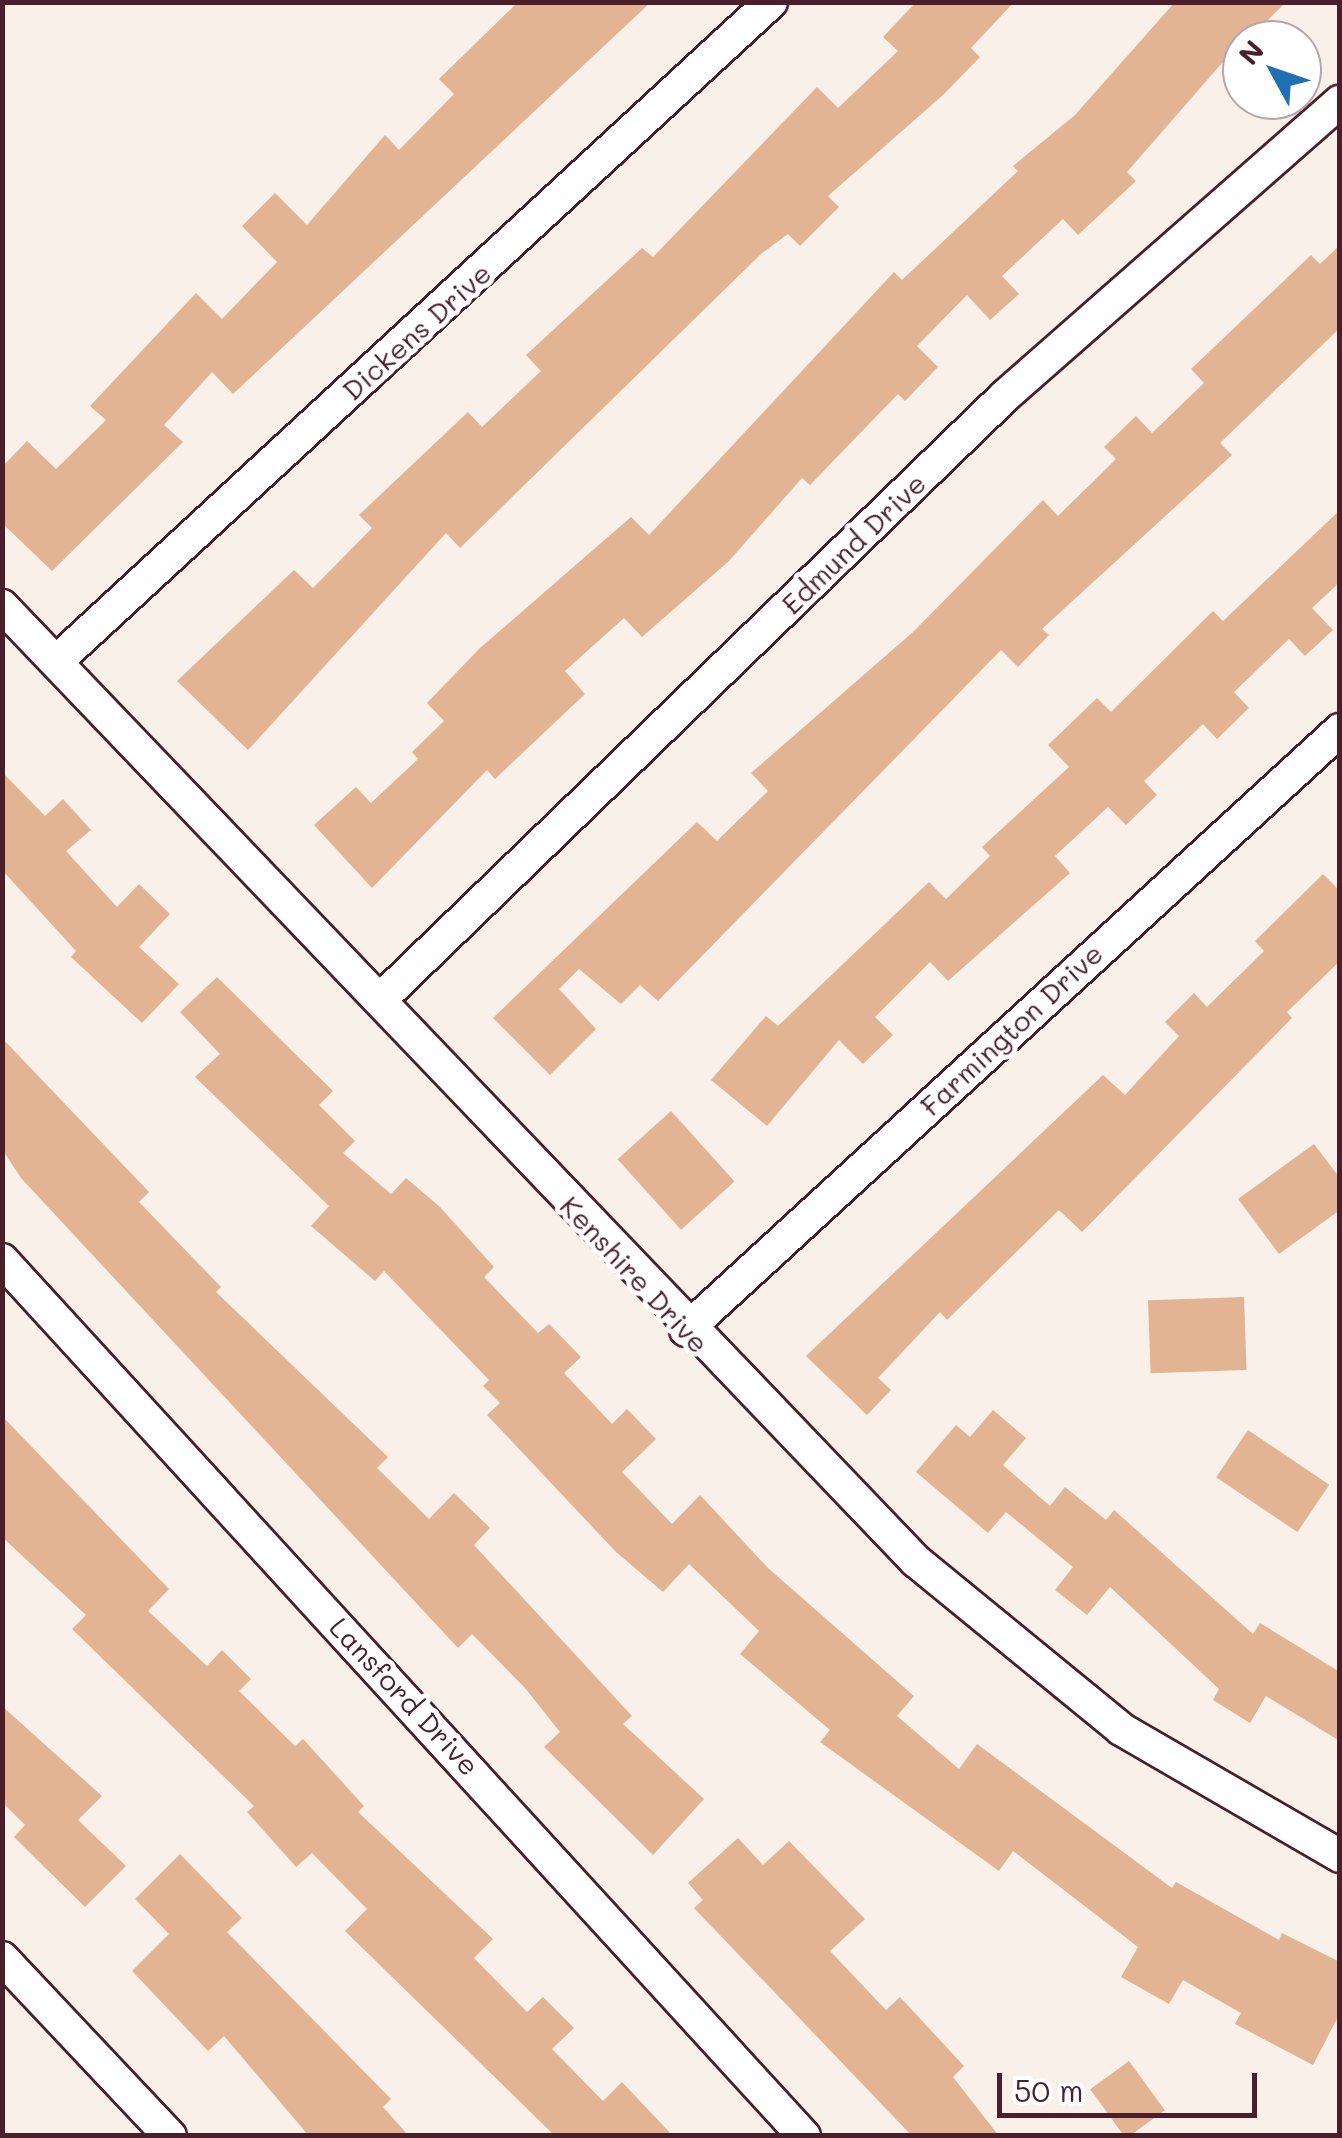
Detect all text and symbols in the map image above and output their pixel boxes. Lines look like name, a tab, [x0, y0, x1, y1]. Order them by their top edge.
north arrow	[1222, 20, 1322, 120]
text: N	[1230, 32, 1271, 72]
street label: Dickens Drive	[335, 255, 497, 407]
street label: Edmund Drive	[774, 466, 932, 620]
street label: Farmington Drive	[913, 936, 1109, 1122]
street label: Kenshire Drive	[554, 1189, 716, 1359]
street label: Lansford Drive	[323, 1610, 487, 1782]
scale bar	[1002, 2053, 1262, 2115]
text: 50 m	[1014, 2070, 1084, 2110]

